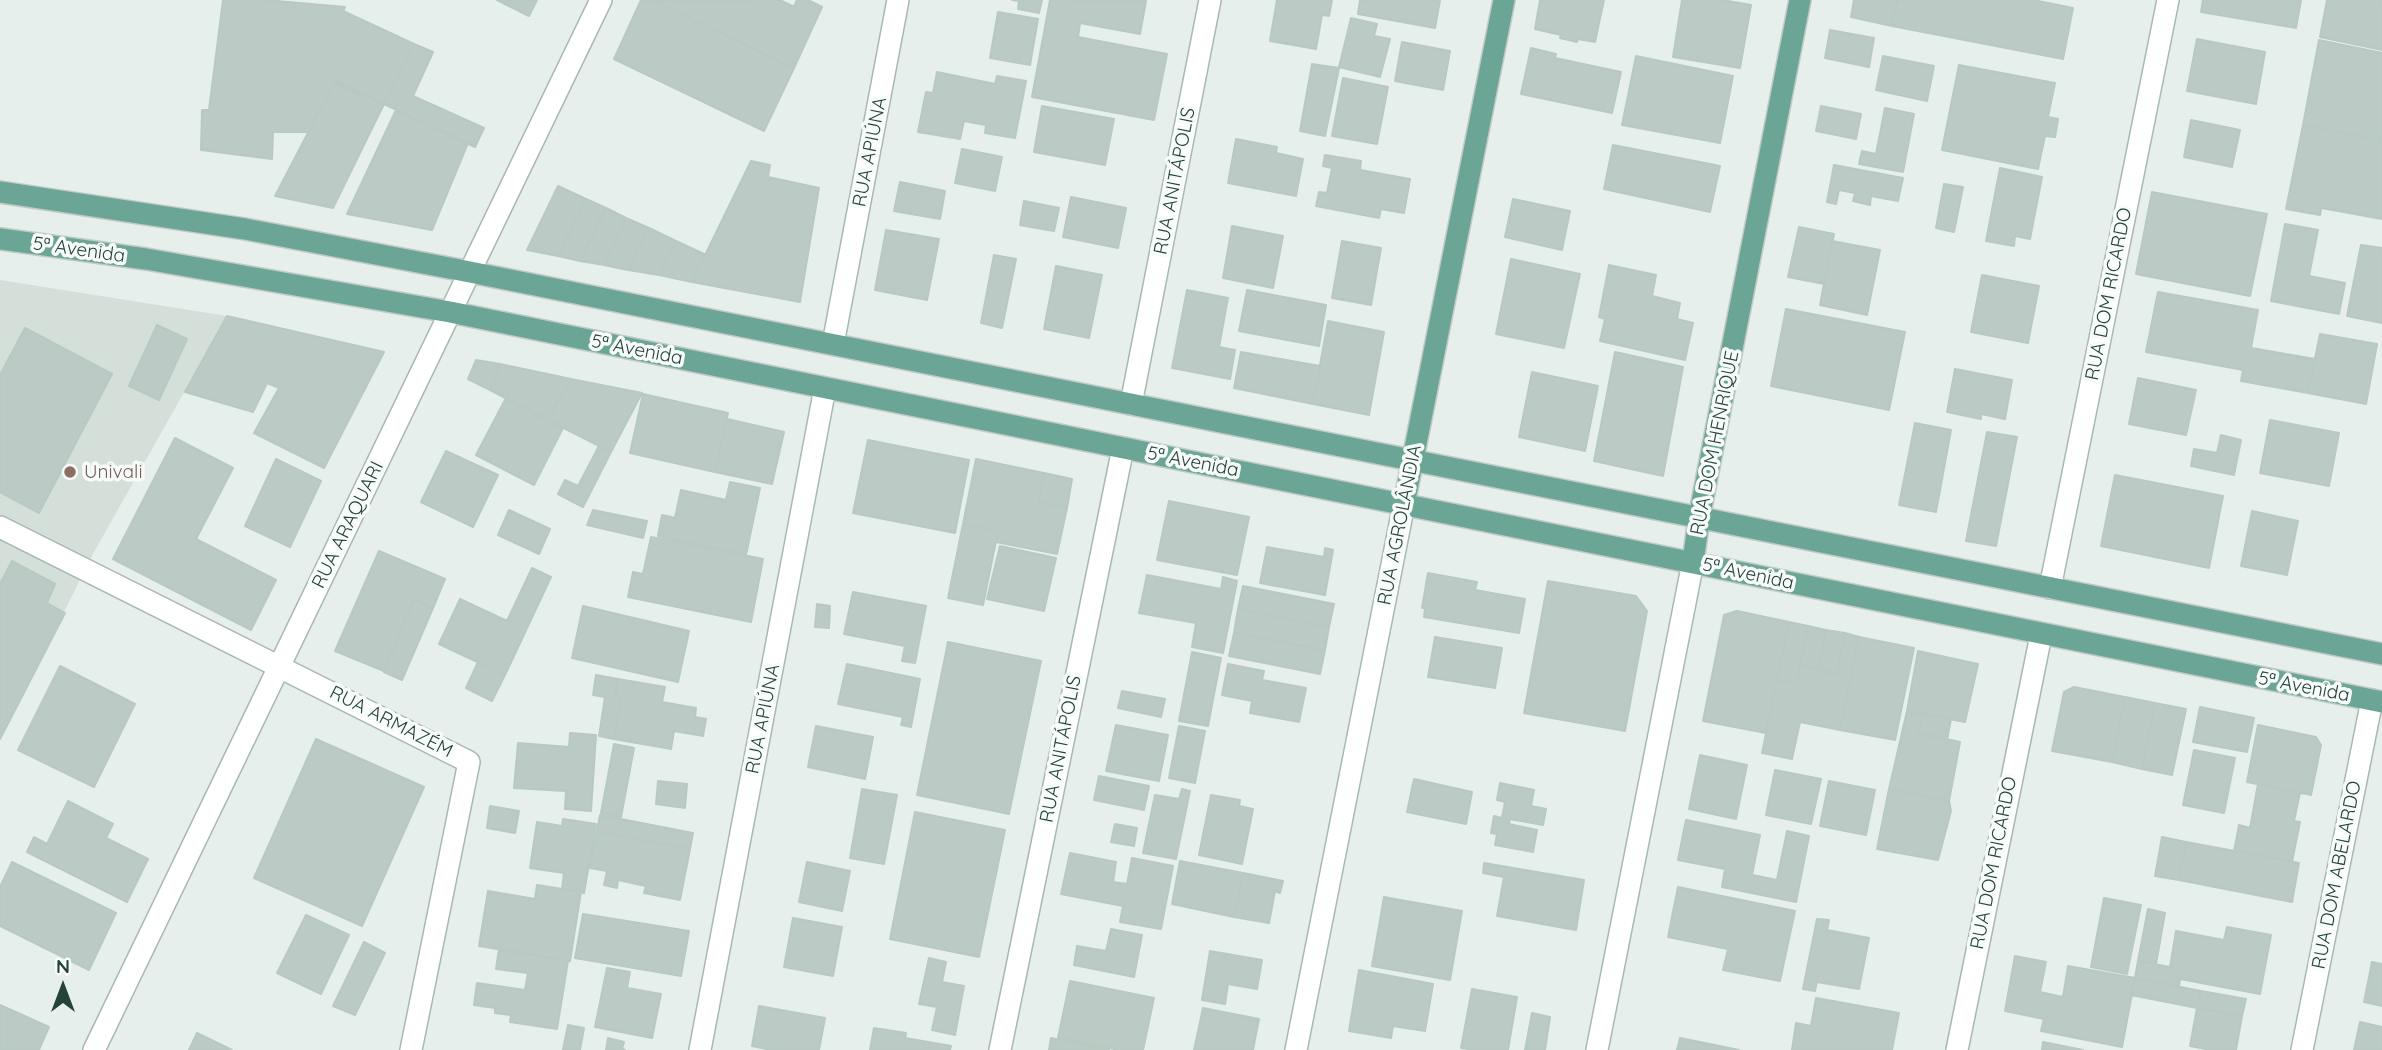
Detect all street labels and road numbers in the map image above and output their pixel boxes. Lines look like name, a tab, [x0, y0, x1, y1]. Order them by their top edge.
street label: RUA APIÚNA	[848, 95, 892, 209]
street label: RUA ANITÁPOLIS	[1150, 105, 1200, 257]
street label: RUA DOM RICARDO	[2081, 206, 2137, 382]
street label: 5ª Avenida	[32, 232, 126, 268]
street label: 5ª Avenida	[589, 330, 685, 370]
street label: RUA DOM HENRIQUE	[1686, 349, 1744, 537]
street label: 5ª Avenida	[1145, 442, 1241, 482]
street label: RUA AGROLÂNDIA	[1373, 443, 1427, 607]
street label: RUA ARAQUARI	[307, 458, 389, 592]
street label: 5ª Avenida	[1700, 553, 1796, 595]
street label: RUA APIÚNA	[741, 662, 785, 776]
street label: 5ª Avenida	[2256, 667, 2352, 707]
street label: RUA ANITÁPOLIS	[1036, 673, 1086, 825]
street label: RUA ARMAZÉM	[326, 681, 456, 763]
street label: RUA DOM RICARDO	[1966, 775, 2022, 951]
street label: RUA DOM ABELARDO	[2308, 779, 2366, 971]

